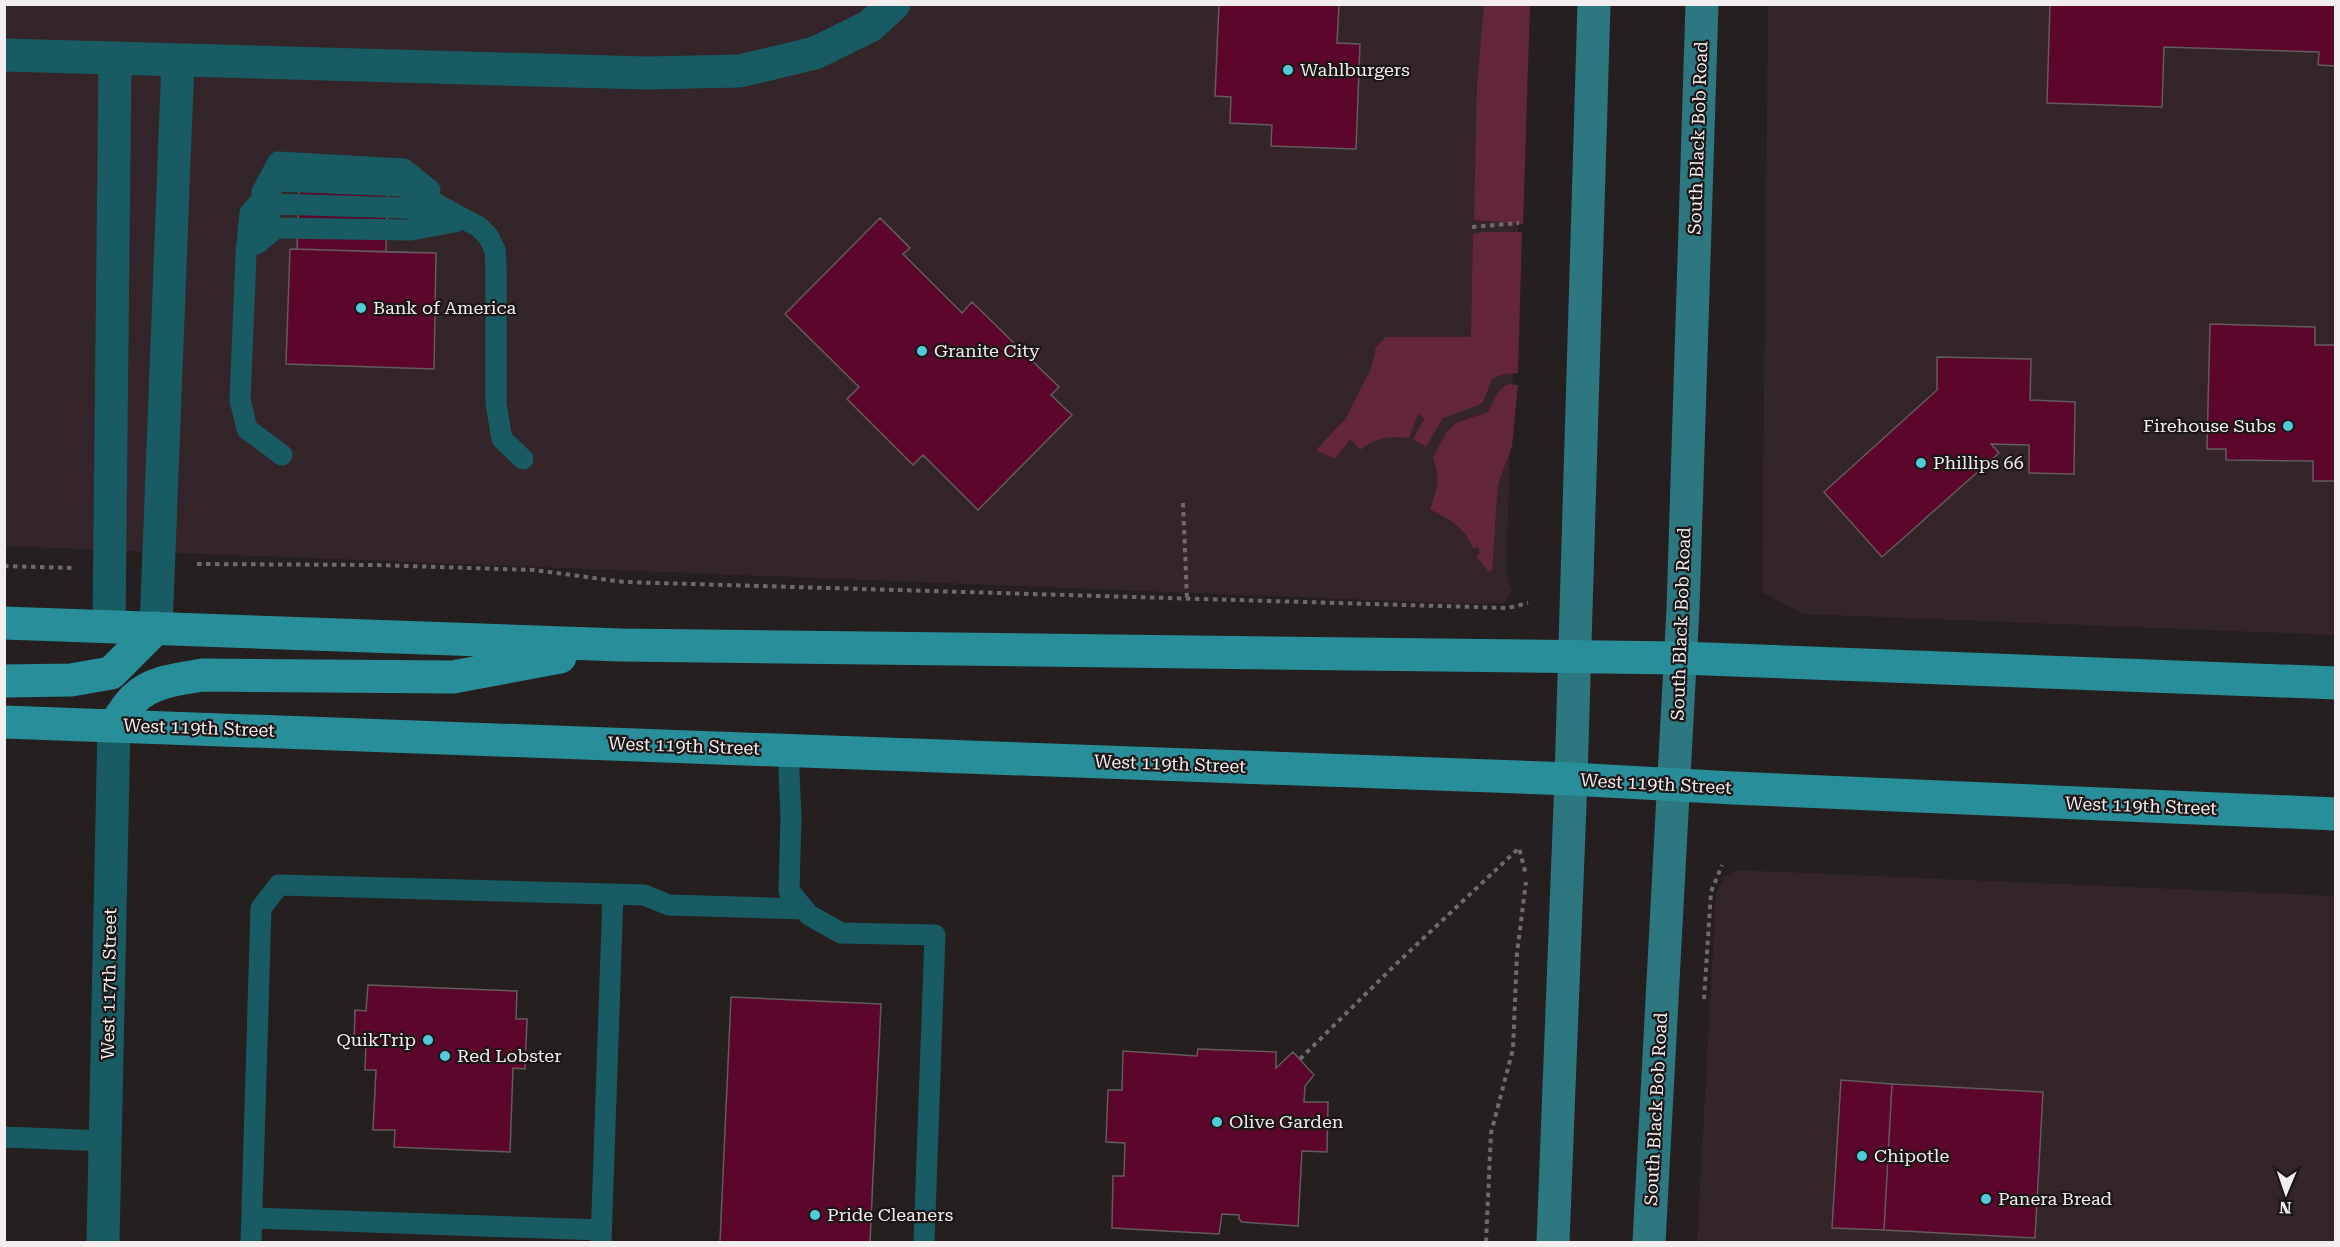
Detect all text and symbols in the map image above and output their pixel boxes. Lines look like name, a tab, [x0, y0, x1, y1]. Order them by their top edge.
street label: South Black Bob Road	[1684, 40, 1711, 235]
place label: Wahlburgers	[1300, 59, 1410, 80]
marker: Wahlburgers	[1281, 63, 1295, 77]
place label: Bank of America	[373, 297, 516, 318]
marker: Bank of America	[354, 301, 368, 315]
place label: Granite City	[934, 340, 1040, 361]
marker: Granite City	[915, 344, 929, 358]
place label: Firehouse Subs	[2143, 415, 2276, 436]
marker: Firehouse Subs	[2281, 419, 2295, 433]
place label: Phillips 66	[1933, 452, 2024, 473]
marker: Phillips 66	[1914, 456, 1928, 470]
street label: South Black Bob Road	[1667, 526, 1694, 721]
street label: West 119th Street	[123, 714, 276, 741]
street label: West 119th Street	[608, 732, 761, 759]
street label: West 119th Street	[1094, 750, 1247, 777]
street label: West 119th Street	[1580, 769, 1733, 798]
street label: West 119th Street	[2065, 792, 2218, 819]
street label: West 117th Street	[97, 908, 120, 1060]
street label: South Black Bob Road	[1640, 1011, 1671, 1206]
place label: QuikTrip	[337, 1029, 416, 1050]
marker: QuikTrip	[421, 1033, 435, 1047]
place label: Red Lobster	[457, 1045, 562, 1066]
marker: Red Lobster	[438, 1049, 452, 1063]
place label: Olive Garden	[1229, 1111, 1344, 1132]
marker: Olive Garden	[1210, 1115, 1224, 1129]
place label: Chipotle	[1874, 1145, 1949, 1166]
marker: Chipotle	[1855, 1149, 1869, 1163]
north arrow	[2256, 1163, 2316, 1223]
place label: Panera Bread	[1998, 1188, 2112, 1209]
marker: Panera Bread	[1979, 1192, 1993, 1206]
text: N	[2279, 1198, 2292, 1217]
place label: Pride Cleaners	[827, 1204, 953, 1225]
marker: Pride Cleaners	[808, 1208, 822, 1222]

